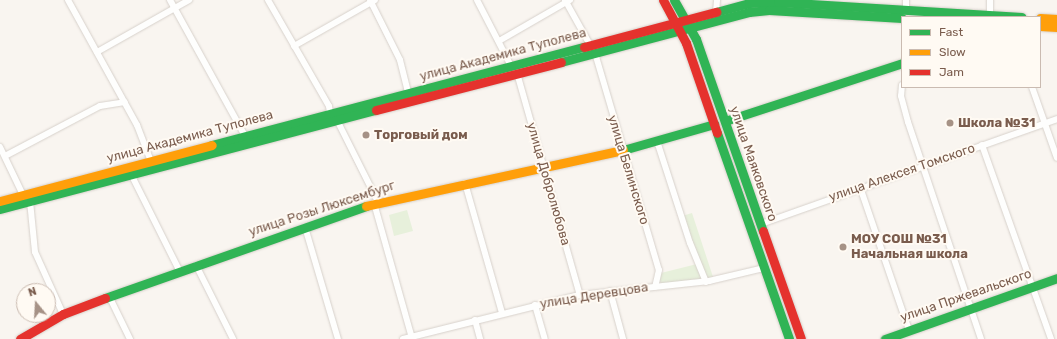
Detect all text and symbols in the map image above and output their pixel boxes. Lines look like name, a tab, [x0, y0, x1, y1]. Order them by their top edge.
legend	[901, 16, 1041, 88]
street label: улица Академика Туполева	[418, 25, 588, 85]
text: Fast	[939, 25, 963, 39]
text: Slow	[939, 45, 966, 59]
text: Jam	[939, 65, 964, 79]
street label: улица Маяковского	[726, 104, 780, 224]
street label: улица Академика Туполева	[105, 107, 275, 167]
street label: улица Белинского	[604, 113, 652, 227]
place label: Школа №31	[958, 115, 1036, 131]
marker: Школа №31	[945, 118, 955, 128]
street label: улица Добролюбова	[523, 121, 573, 247]
place label: Торговый дом	[374, 127, 468, 143]
marker: Торговый дом	[361, 130, 371, 140]
street label: улица Алексея Томского	[827, 141, 977, 205]
street label: улица Розы Люксембург	[247, 178, 397, 240]
place label: МОУ СОШ №31 Начальная школа	[851, 232, 968, 263]
marker: МОУ СОШ №31 Начальная школа	[838, 242, 848, 252]
street label: улица Пржевальского	[898, 266, 1034, 326]
street label: улица Деревцова	[539, 280, 649, 312]
north arrow	[16, 283, 56, 323]
text: N	[27, 285, 38, 299]

